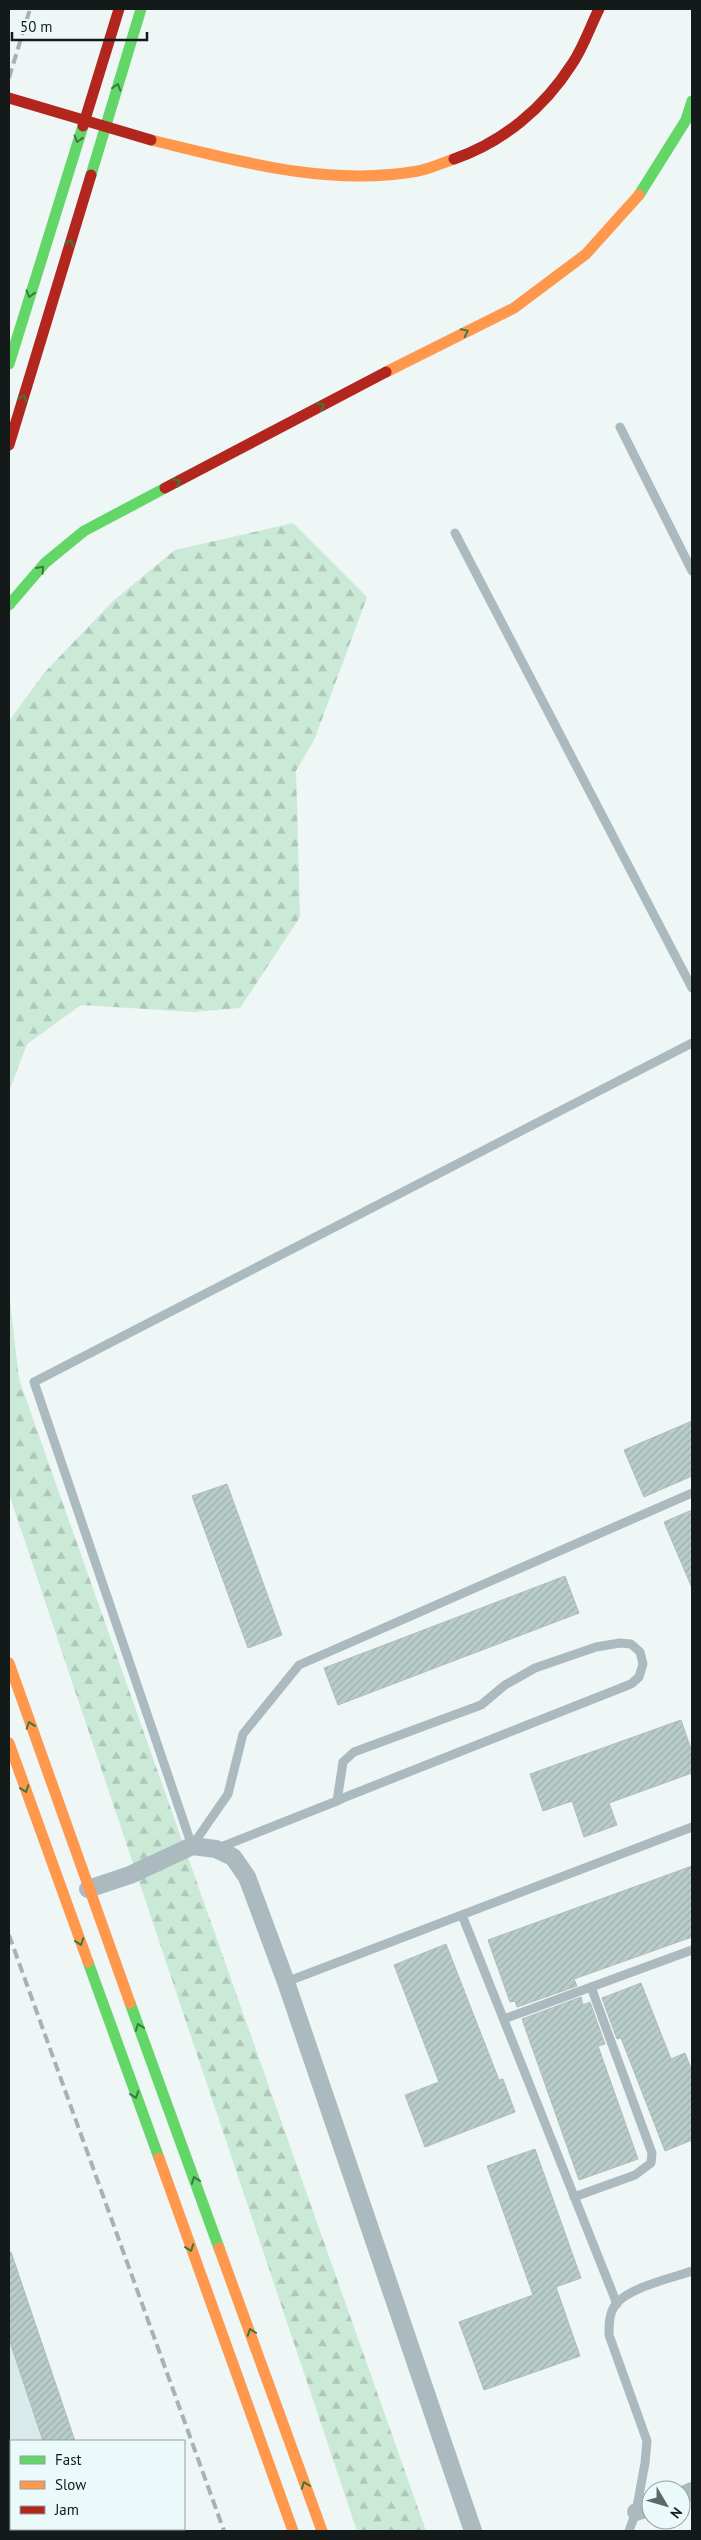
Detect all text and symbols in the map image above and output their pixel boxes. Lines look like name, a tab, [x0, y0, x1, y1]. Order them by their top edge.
scale bar	[12, 10, 148, 42]
text: 50 m	[20, 17, 53, 36]
one-way arrow	[112, 83, 122, 92]
one-way arrow	[74, 134, 84, 143]
one-way arrow	[65, 239, 75, 247]
one-way arrow	[26, 289, 36, 298]
one-way arrow	[460, 328, 469, 338]
one-way arrow	[17, 394, 27, 403]
one-way arrow	[315, 402, 324, 412]
one-way arrow	[172, 478, 181, 488]
one-way arrow	[35, 565, 44, 574]
one-way arrow	[26, 1721, 36, 1730]
one-way arrow	[19, 1784, 29, 1793]
one-way arrow	[74, 1937, 84, 1946]
one-way arrow	[135, 2023, 145, 2032]
one-way arrow	[129, 2090, 139, 2099]
one-way arrow	[191, 2176, 201, 2184]
one-way arrow	[184, 2243, 194, 2252]
one-way arrow	[247, 2328, 257, 2337]
legend	[10, 2440, 185, 2530]
text: Fast	[55, 2450, 82, 2469]
text: Slow	[55, 2475, 86, 2494]
north arrow	[641, 2480, 691, 2530]
one-way arrow	[301, 2482, 311, 2490]
text: Jam	[54, 2500, 79, 2519]
text: N	[666, 2504, 686, 2522]

